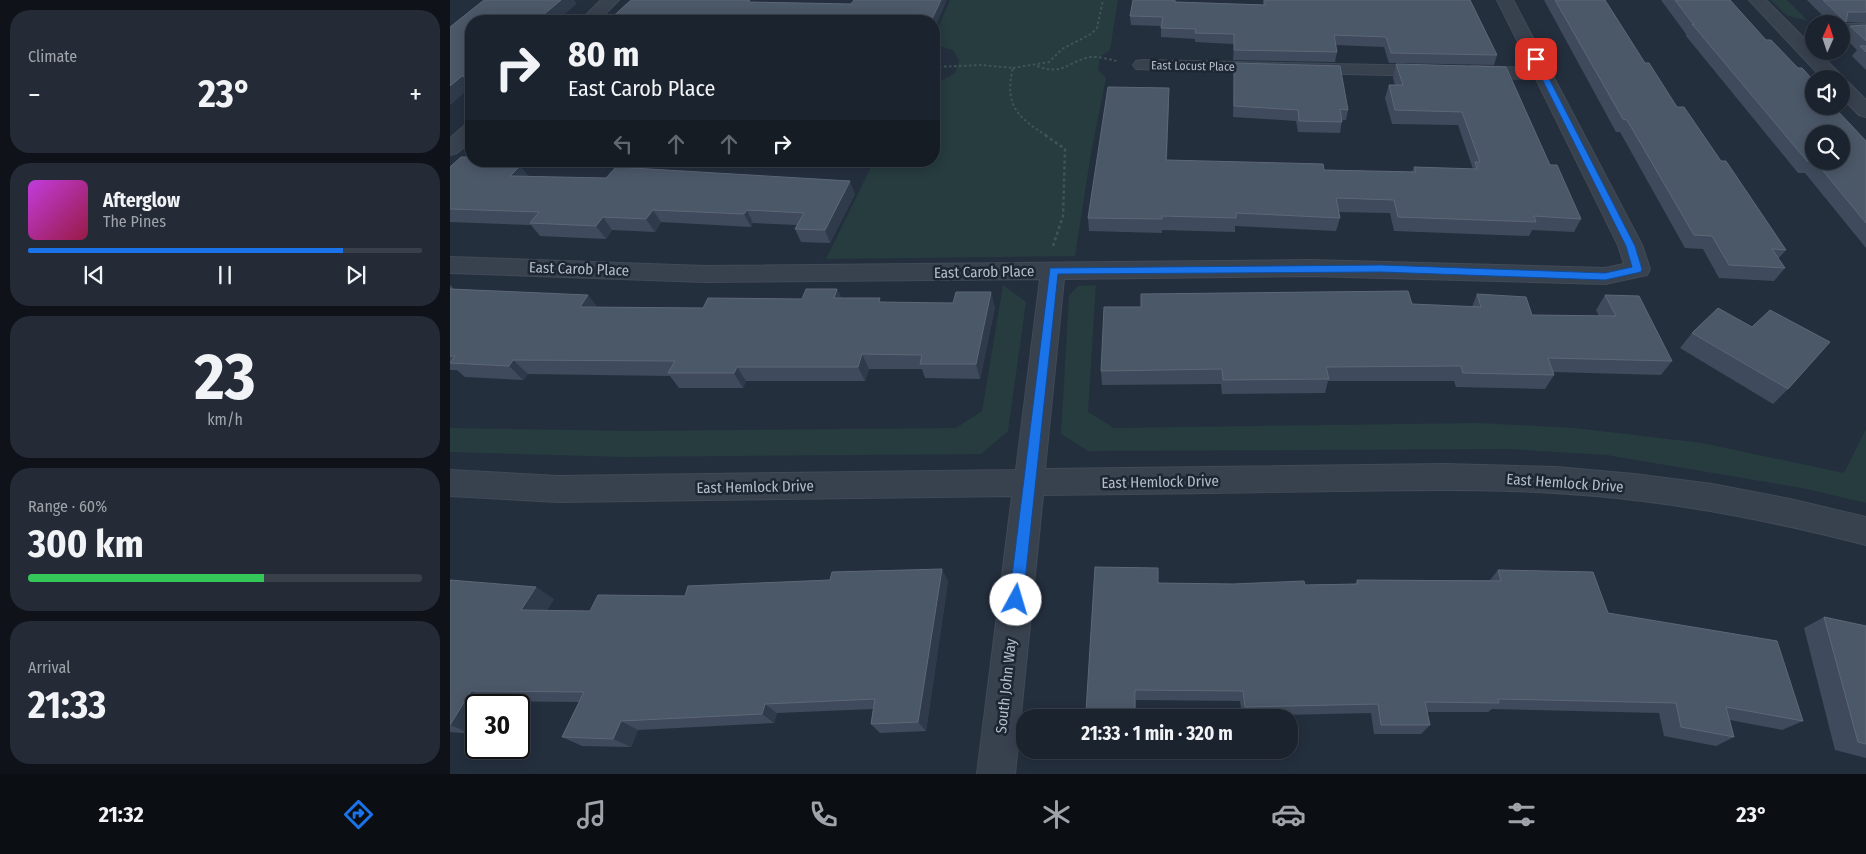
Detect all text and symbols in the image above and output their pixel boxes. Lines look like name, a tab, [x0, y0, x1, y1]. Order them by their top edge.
north arrow	[1805, 15, 1850, 60]
map controls	[1805, 15, 1850, 170]
text: 80 m	[568, 33, 640, 75]
icon: right	[485, 35, 550, 100]
pin	[1515, 38, 1557, 80]
icon: arrive	[1522, 45, 1550, 73]
text: Climate	[28, 47, 77, 66]
street label: East Locust Place	[1151, 58, 1235, 74]
button: sound	[1805, 70, 1850, 115]
text: 23°	[198, 71, 252, 117]
text: East Carob Place	[568, 75, 715, 102]
text: −	[28, 78, 41, 111]
text: +	[409, 78, 422, 111]
button: search	[1805, 125, 1850, 170]
icon: left	[609, 130, 637, 158]
icon: ahead	[662, 130, 690, 158]
icon: ahead	[715, 130, 743, 158]
icon: right	[768, 130, 796, 158]
text: Afterglow	[103, 189, 180, 212]
text: The Pines	[103, 212, 166, 231]
street label: East Carob Place	[528, 258, 630, 280]
icon: previous	[80, 261, 108, 289]
icon: pause	[211, 261, 239, 289]
icon: next	[342, 261, 370, 289]
street label: East Carob Place	[934, 262, 1034, 282]
text: 23	[195, 338, 255, 416]
text: km/h	[207, 410, 243, 429]
street label: East Hemlock Drive	[1506, 470, 1624, 496]
street label: East Hemlock Drive	[1101, 472, 1219, 492]
street label: East Hemlock Drive	[696, 477, 814, 497]
text: Range · 60%	[28, 497, 107, 516]
text: 300 km	[28, 521, 144, 567]
position arrow	[989, 573, 1041, 625]
street label: South John Way	[992, 637, 1020, 734]
text: Arrival	[28, 658, 70, 677]
text: 21:33	[28, 682, 106, 728]
speed limit sign: 30	[465, 694, 530, 759]
text: 21:33 · 1 min · 320 m	[1081, 722, 1233, 745]
icon: directions	[341, 797, 376, 832]
icon: music	[574, 797, 609, 832]
icon: phone	[806, 797, 841, 832]
icon: climate	[1039, 797, 1074, 832]
icon: car	[1271, 797, 1306, 832]
icon: filters	[1504, 797, 1539, 832]
text: 21:32	[99, 801, 144, 828]
text: 23°	[1736, 801, 1767, 828]

